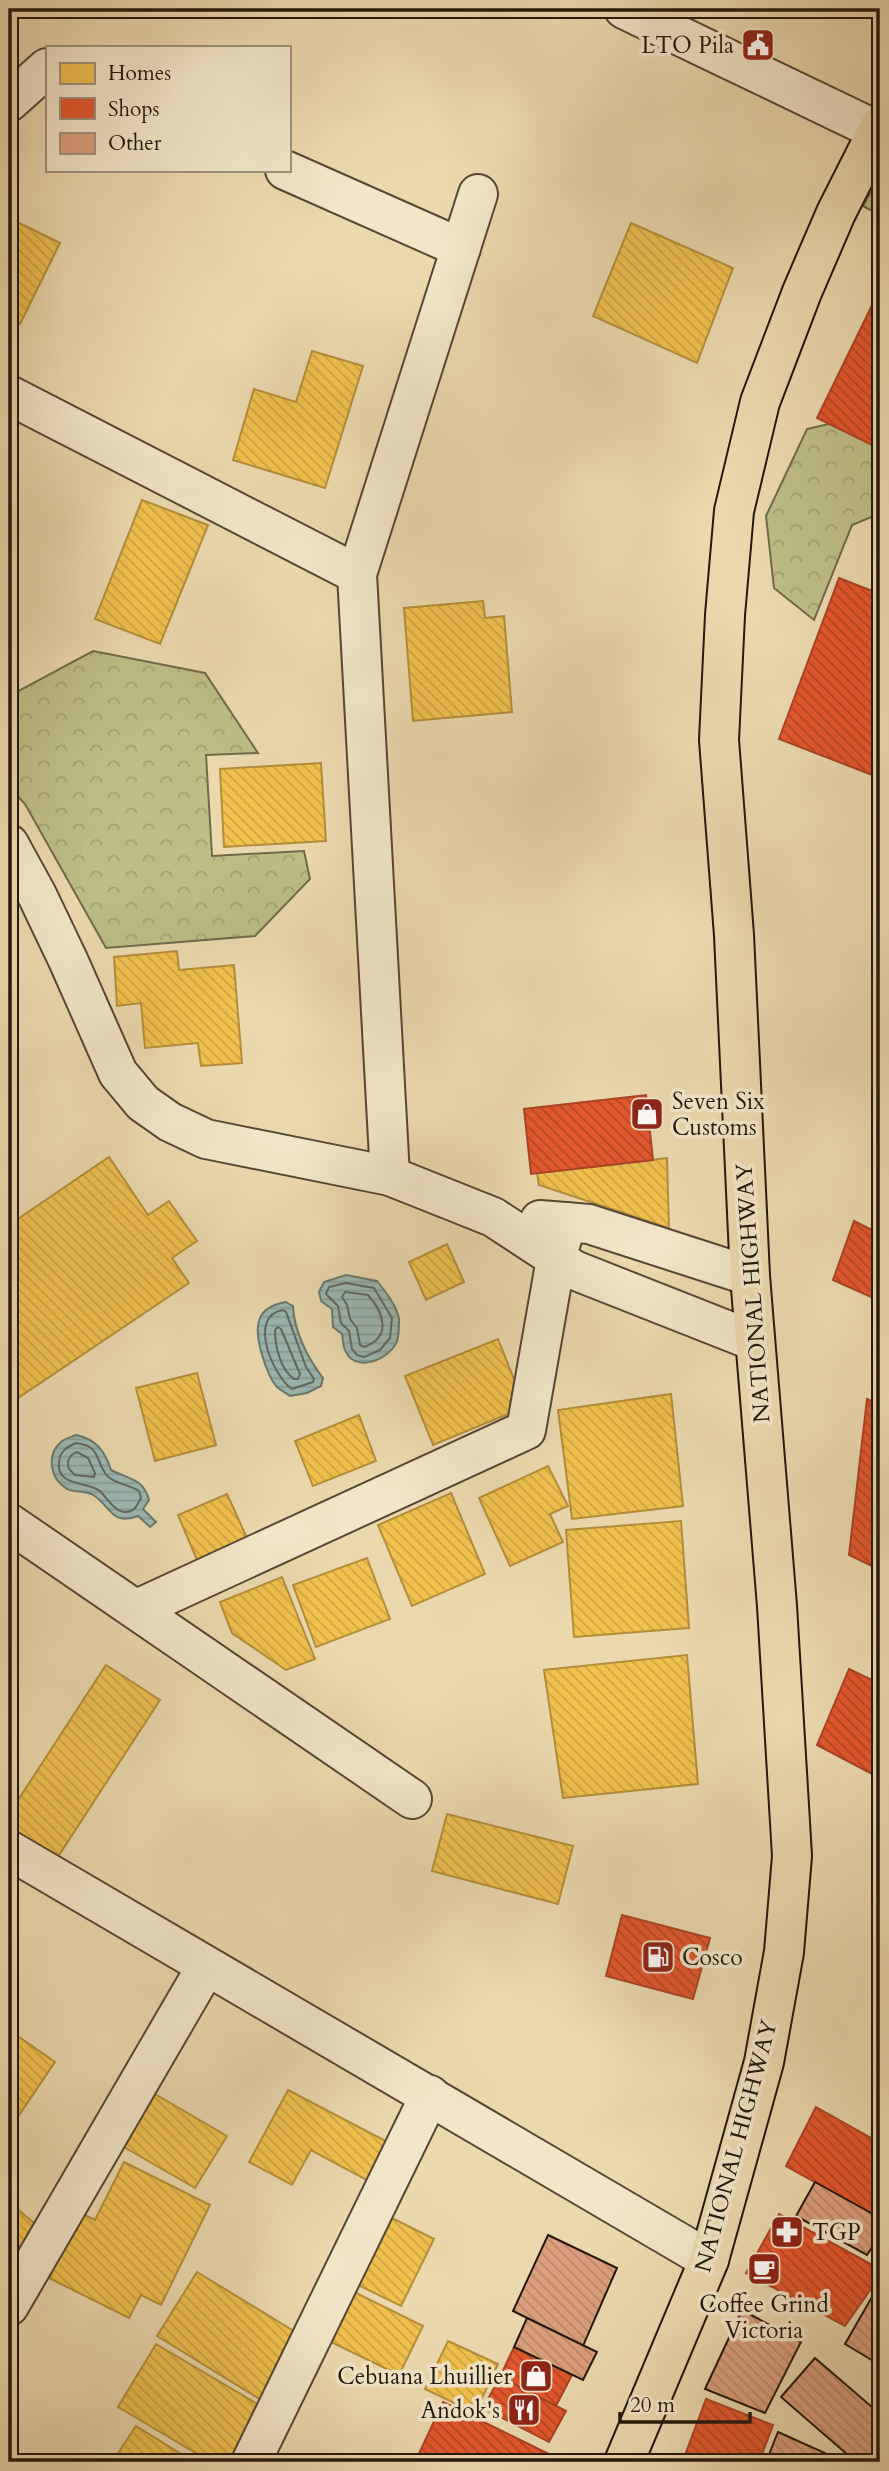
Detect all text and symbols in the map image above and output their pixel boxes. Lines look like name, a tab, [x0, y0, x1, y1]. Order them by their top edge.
public building icon: LTO Pila	[739, 26, 777, 64]
place label: LTO Pila	[641, 30, 734, 61]
legend	[46, 46, 290, 172]
text: Homes	[108, 59, 171, 88]
text: Shops	[108, 95, 160, 124]
text: Other	[108, 129, 162, 158]
place label: Seven Six Customs	[672, 1086, 765, 1143]
shop icon: Seven Six Customs	[628, 1095, 666, 1133]
street label: NATIONAL HIGHWAY	[728, 1161, 778, 1424]
fuel station icon: Cosco	[639, 1938, 677, 1976]
place label: Cosco	[682, 1942, 743, 1973]
street label: NATIONAL HIGHWAY	[687, 2016, 785, 2276]
pharmacy icon: TGP	[768, 2213, 806, 2251]
place label: TGP	[812, 2217, 861, 2248]
cafe icon: Coffee Grind Victoria	[745, 2250, 783, 2288]
place label: Coffee Grind Victoria	[699, 2289, 829, 2346]
shop icon: Cebuana Lhuillier	[517, 2357, 555, 2395]
place label: Cebuana Lhuillier	[337, 2361, 513, 2392]
scale bar	[620, 2380, 749, 2424]
restaurant icon: Andok's	[505, 2391, 543, 2429]
text: 20 m	[630, 2391, 675, 2420]
place label: Andok's	[421, 2395, 500, 2426]

